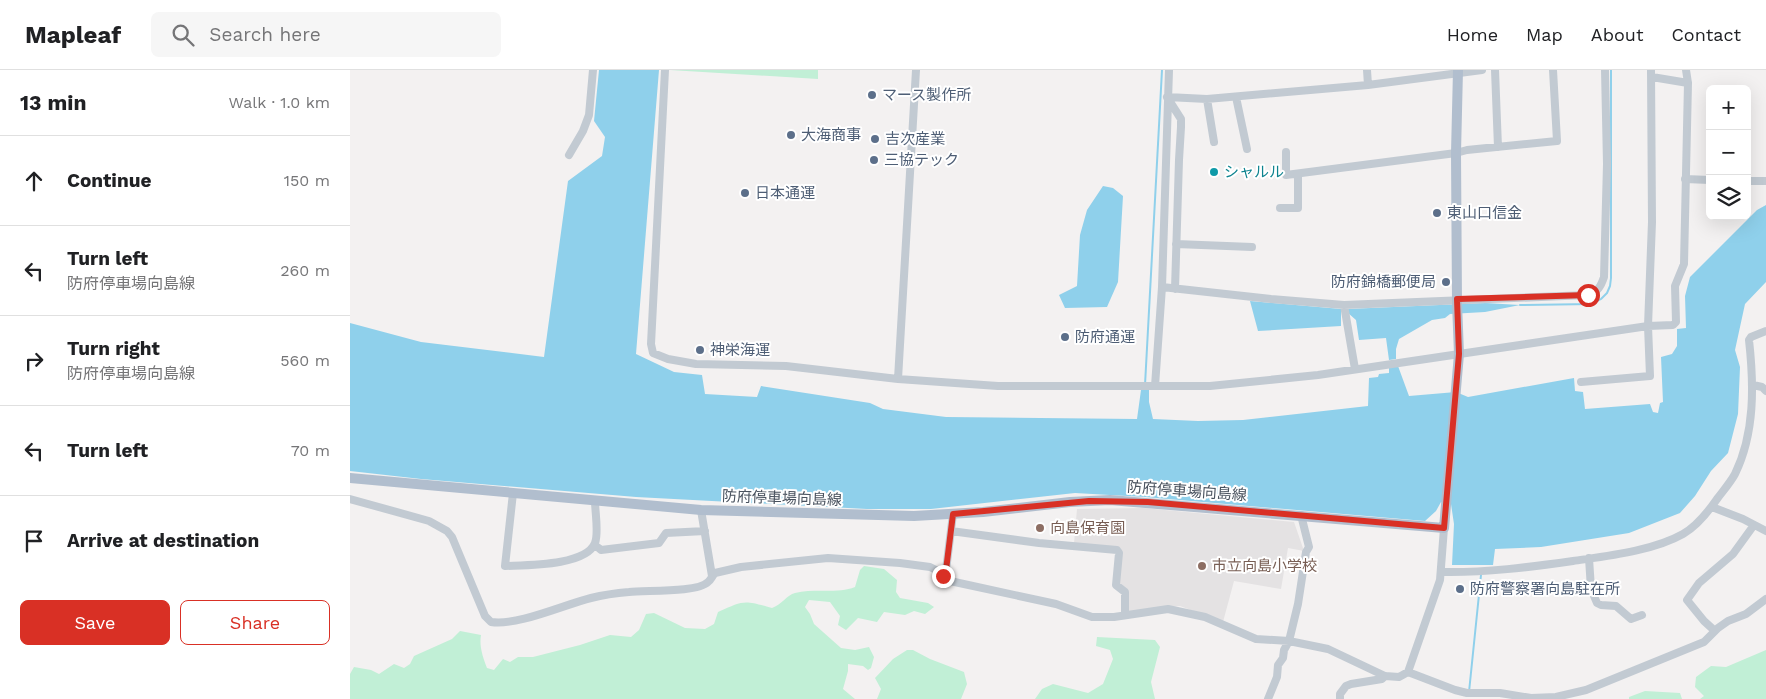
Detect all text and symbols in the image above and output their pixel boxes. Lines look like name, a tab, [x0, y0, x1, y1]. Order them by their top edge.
search box	[151, 12, 501, 57]
text: Mapleaf	[25, 21, 121, 49]
icon: search	[169, 21, 197, 49]
text: Search here	[209, 23, 321, 46]
text: Home	[1447, 24, 1498, 45]
text: Map	[1526, 24, 1563, 45]
text: About	[1591, 24, 1643, 45]
text: Contact	[1671, 24, 1741, 45]
map controls	[1706, 85, 1751, 220]
button: +	[1706, 85, 1751, 130]
place label: マース製作所	[882, 86, 971, 104]
marker: マース製作所	[866, 89, 878, 101]
text: 13 min	[20, 90, 86, 115]
text: Walk · 1.0 km	[229, 93, 330, 112]
place label: 大海商事	[801, 126, 861, 144]
marker: 大海商事	[785, 129, 797, 141]
place label: 吉次産業	[885, 130, 945, 148]
button: −	[1706, 130, 1751, 175]
marker: 吉次産業	[869, 133, 881, 145]
place label: 三協テック	[884, 151, 959, 169]
marker: 三協テック	[868, 154, 880, 166]
place label: シャルル	[1224, 163, 1284, 181]
marker: シャルル	[1208, 166, 1220, 178]
icon: ahead	[20, 167, 48, 195]
text: Continue	[67, 169, 151, 192]
text: 150 m	[284, 171, 330, 190]
button: layers	[1706, 175, 1751, 220]
place label: 日本通運	[755, 184, 815, 202]
marker: 日本通運	[739, 187, 751, 199]
place label: 東山口信金	[1447, 204, 1522, 222]
marker: 東山口信金	[1431, 207, 1443, 219]
text: Turn left	[67, 247, 148, 270]
icon: left	[20, 257, 48, 285]
text: 260 m	[280, 261, 330, 280]
place label: 防府錦橋郵便局	[1331, 273, 1436, 291]
text: 防府停車場向島線	[67, 274, 195, 293]
marker: 防府錦橋郵便局	[1440, 276, 1452, 288]
route start	[1577, 284, 1600, 307]
place label: 防府通運	[1075, 328, 1135, 346]
marker: 防府通運	[1059, 331, 1071, 343]
text: Turn right	[67, 337, 160, 360]
place label: 神栄海運	[710, 341, 770, 359]
marker: 神栄海運	[694, 344, 706, 356]
icon: right	[20, 347, 48, 375]
text: 560 m	[280, 351, 330, 370]
text: 防府停車場向島線	[67, 364, 195, 383]
icon: left	[20, 437, 48, 465]
text: Turn left	[67, 439, 148, 462]
text: 70 m	[291, 441, 330, 460]
street label: 防府停車場向島線	[1127, 478, 1247, 504]
street label: 防府停車場向島線	[722, 487, 842, 509]
place label: 向島保育園	[1050, 519, 1125, 537]
marker: 向島保育園	[1034, 522, 1046, 534]
icon: arrive	[20, 527, 48, 555]
text: Arrive at destination	[67, 529, 259, 552]
place label: 市立向島小学校	[1212, 557, 1317, 575]
marker: 市立向島小学校	[1196, 560, 1208, 572]
route end	[932, 565, 955, 588]
place label: 防府警察署向島駐在所	[1470, 580, 1620, 598]
marker: 防府警察署向島駐在所	[1454, 583, 1466, 595]
button: Save	[20, 600, 170, 645]
button: Share	[180, 600, 330, 645]

